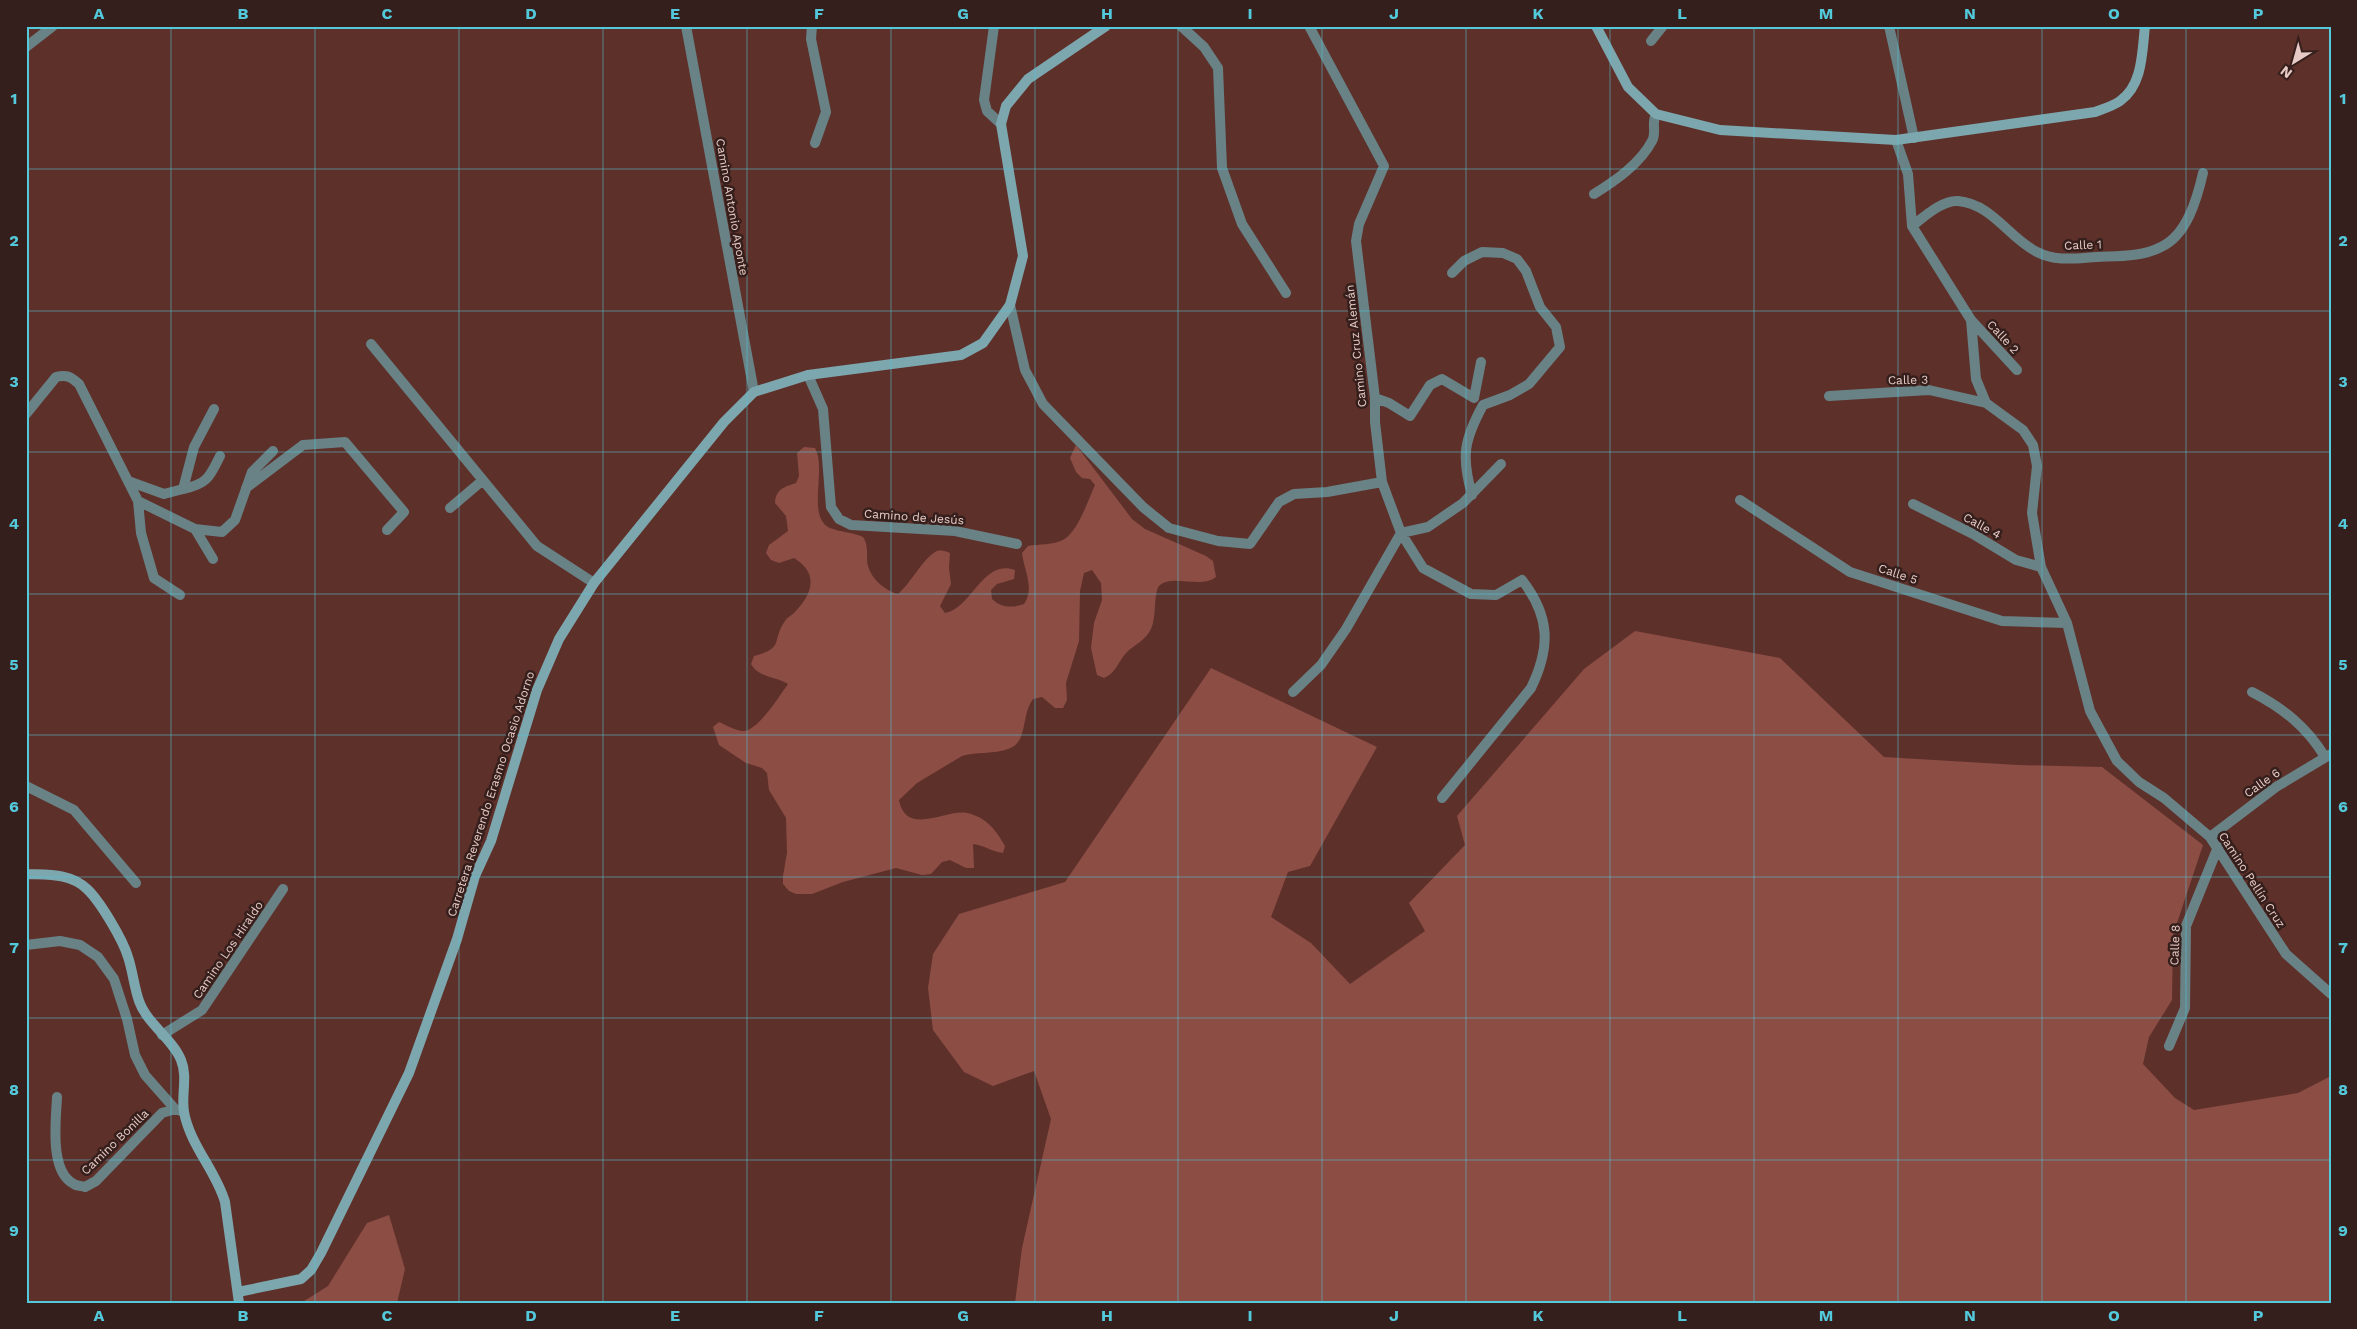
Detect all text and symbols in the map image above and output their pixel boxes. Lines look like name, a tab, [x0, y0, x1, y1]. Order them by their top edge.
text: A	[94, 4, 105, 23]
text: B	[238, 4, 249, 23]
text: C	[382, 4, 393, 23]
text: D	[525, 4, 537, 23]
text: E	[670, 4, 680, 23]
text: F	[814, 4, 824, 23]
text: G	[957, 4, 969, 23]
text: H	[1101, 4, 1113, 23]
text: I	[1247, 4, 1253, 23]
text: J	[1389, 4, 1399, 23]
text: K	[1532, 4, 1544, 23]
text: L	[1677, 4, 1687, 23]
text: M	[1819, 4, 1833, 23]
text: N	[1964, 4, 1976, 23]
text: O	[2108, 4, 2120, 23]
text: P	[2253, 4, 2264, 23]
north arrow	[2270, 38, 2320, 88]
text: N	[2277, 63, 2295, 82]
text: 1	[11, 89, 17, 108]
text: 1	[2340, 89, 2346, 108]
street label: Camino Antonio Aponte	[713, 137, 751, 277]
text: 2	[9, 231, 19, 250]
text: 2	[2338, 231, 2348, 250]
street label: Calle 1	[2064, 237, 2102, 253]
street label: Camino Cruz Alemán	[1343, 284, 1369, 408]
street label: Calle 2	[1984, 317, 2022, 357]
text: 3	[9, 372, 19, 391]
text: 3	[2338, 372, 2348, 391]
street label: Calle 3	[1888, 373, 1928, 387]
street label: Camino de Jesús	[863, 507, 965, 527]
street label: Calle 4	[1961, 510, 2003, 542]
text: 4	[9, 514, 19, 533]
text: 4	[2338, 514, 2348, 533]
street label: Calle 5	[1877, 561, 1919, 587]
text: 5	[9, 655, 19, 674]
text: 5	[2338, 655, 2348, 674]
street label: Carretera Reverendo Erasmo Ocasio Adorno	[445, 669, 537, 919]
street label: Calle 6	[2241, 766, 2283, 800]
text: 6	[9, 797, 19, 816]
text: 6	[2338, 797, 2348, 816]
street label: Camino Pellín Cruz	[2216, 829, 2288, 931]
street label: Camino Los Hiraldo	[190, 898, 266, 1002]
street label: Calle 8	[2167, 924, 2183, 966]
text: 7	[9, 938, 19, 957]
text: 7	[2338, 938, 2348, 957]
text: 8	[9, 1080, 19, 1099]
text: 8	[2338, 1080, 2348, 1099]
street label: Camino Bonilla	[78, 1106, 152, 1178]
text: 9	[9, 1221, 19, 1240]
text: 9	[2338, 1221, 2348, 1240]
text: A	[94, 1306, 105, 1325]
text: B	[238, 1306, 249, 1325]
text: C	[382, 1306, 393, 1325]
text: D	[525, 1306, 537, 1325]
text: E	[670, 1306, 680, 1325]
text: F	[814, 1306, 824, 1325]
text: G	[957, 1306, 969, 1325]
text: H	[1101, 1306, 1113, 1325]
text: I	[1247, 1306, 1253, 1325]
text: J	[1389, 1306, 1399, 1325]
text: K	[1532, 1306, 1544, 1325]
text: L	[1677, 1306, 1687, 1325]
text: M	[1819, 1306, 1833, 1325]
text: N	[1964, 1306, 1976, 1325]
text: O	[2108, 1306, 2120, 1325]
text: P	[2253, 1306, 2264, 1325]

